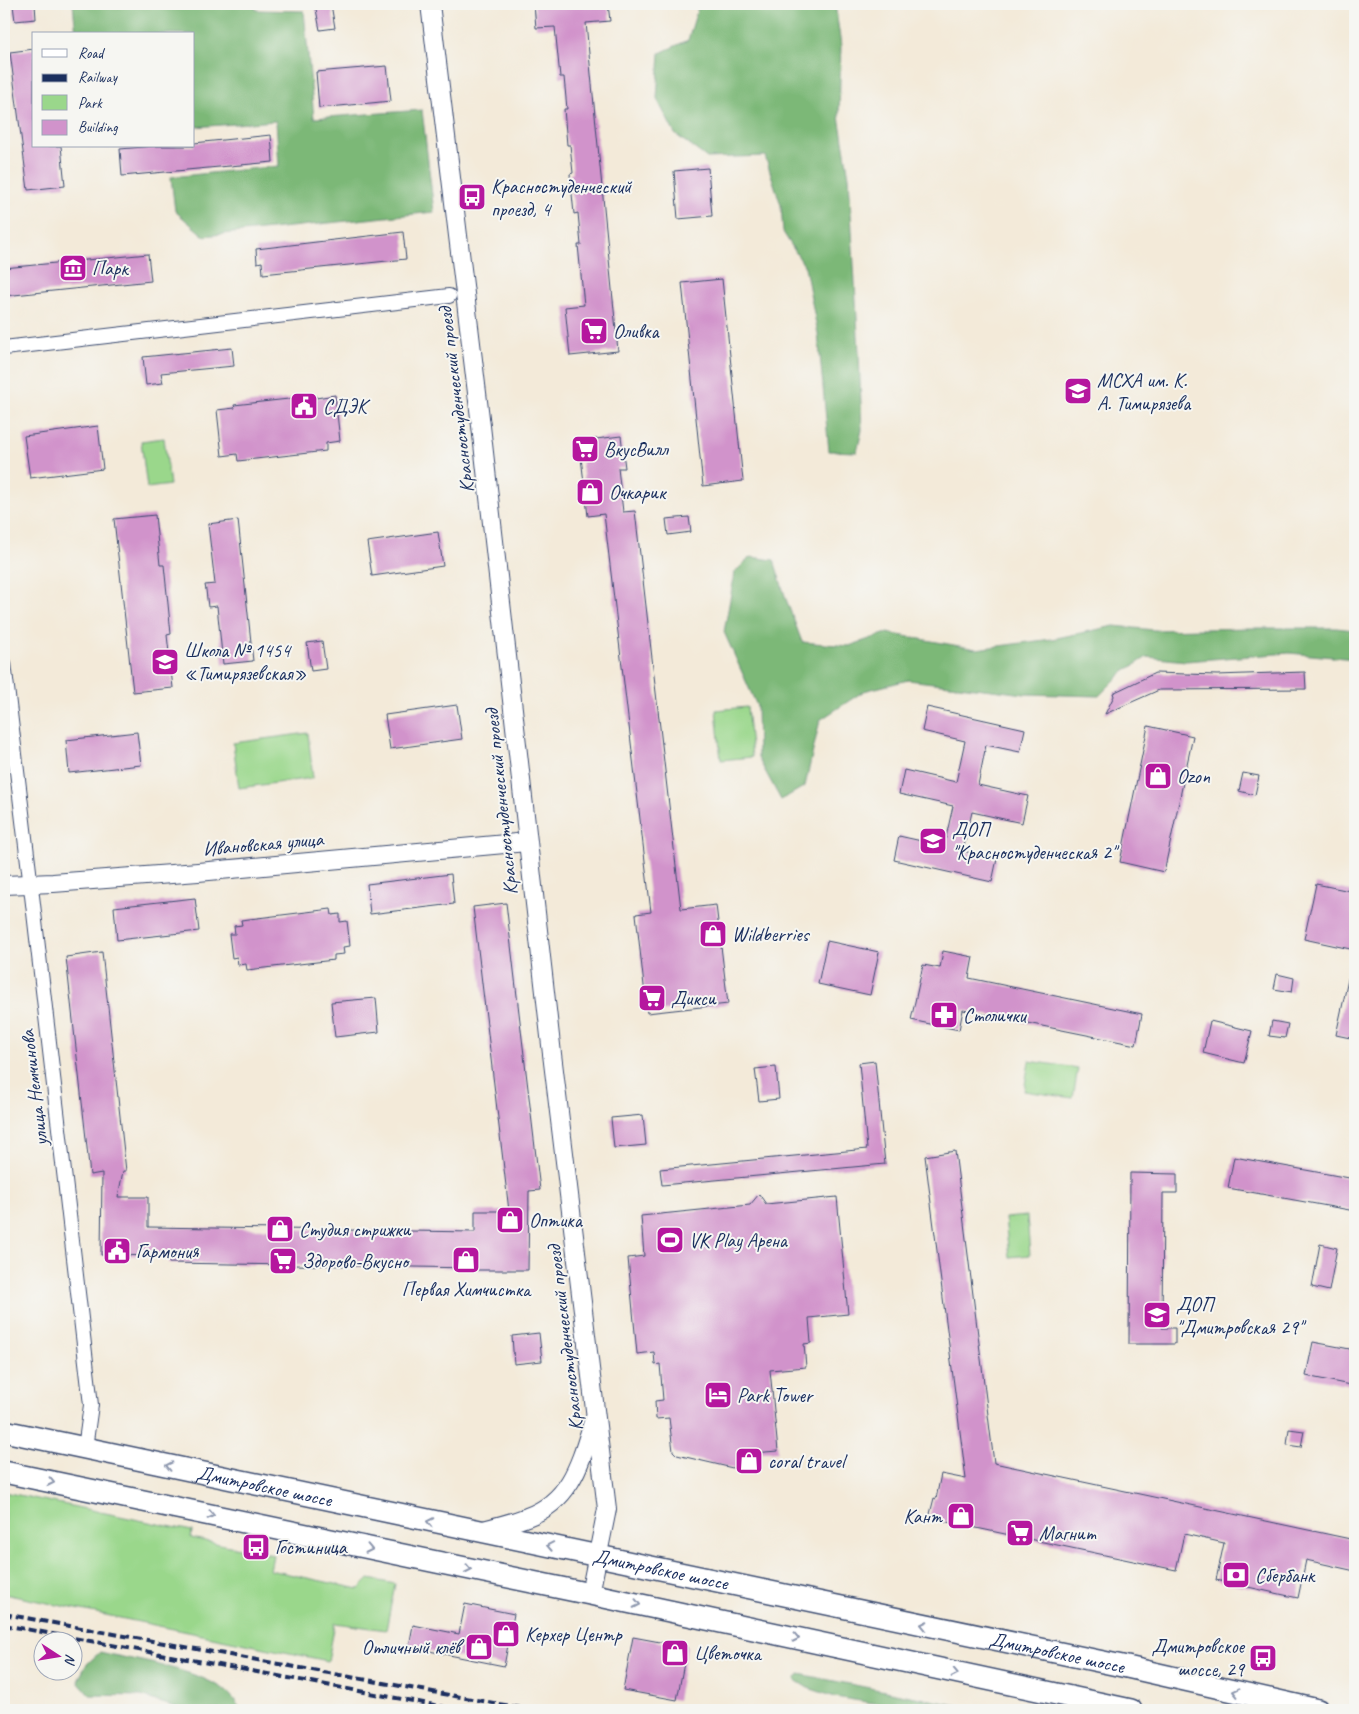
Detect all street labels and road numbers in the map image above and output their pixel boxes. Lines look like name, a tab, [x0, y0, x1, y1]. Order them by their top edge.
street label: Красностуденческий проезд	[432, 304, 480, 494]
street label: Красностуденческий проезд	[479, 706, 523, 896]
street label: Ивановская улица	[202, 826, 325, 862]
street label: улица Немчинова	[14, 1027, 54, 1149]
street label: Красностуденческий проезд	[541, 1242, 589, 1432]
street label: Дмитровское шоссе	[195, 1459, 336, 1512]
street label: Дмитровское шоссе	[591, 1543, 732, 1596]
street label: Дмитровское шоссе	[987, 1626, 1128, 1679]

